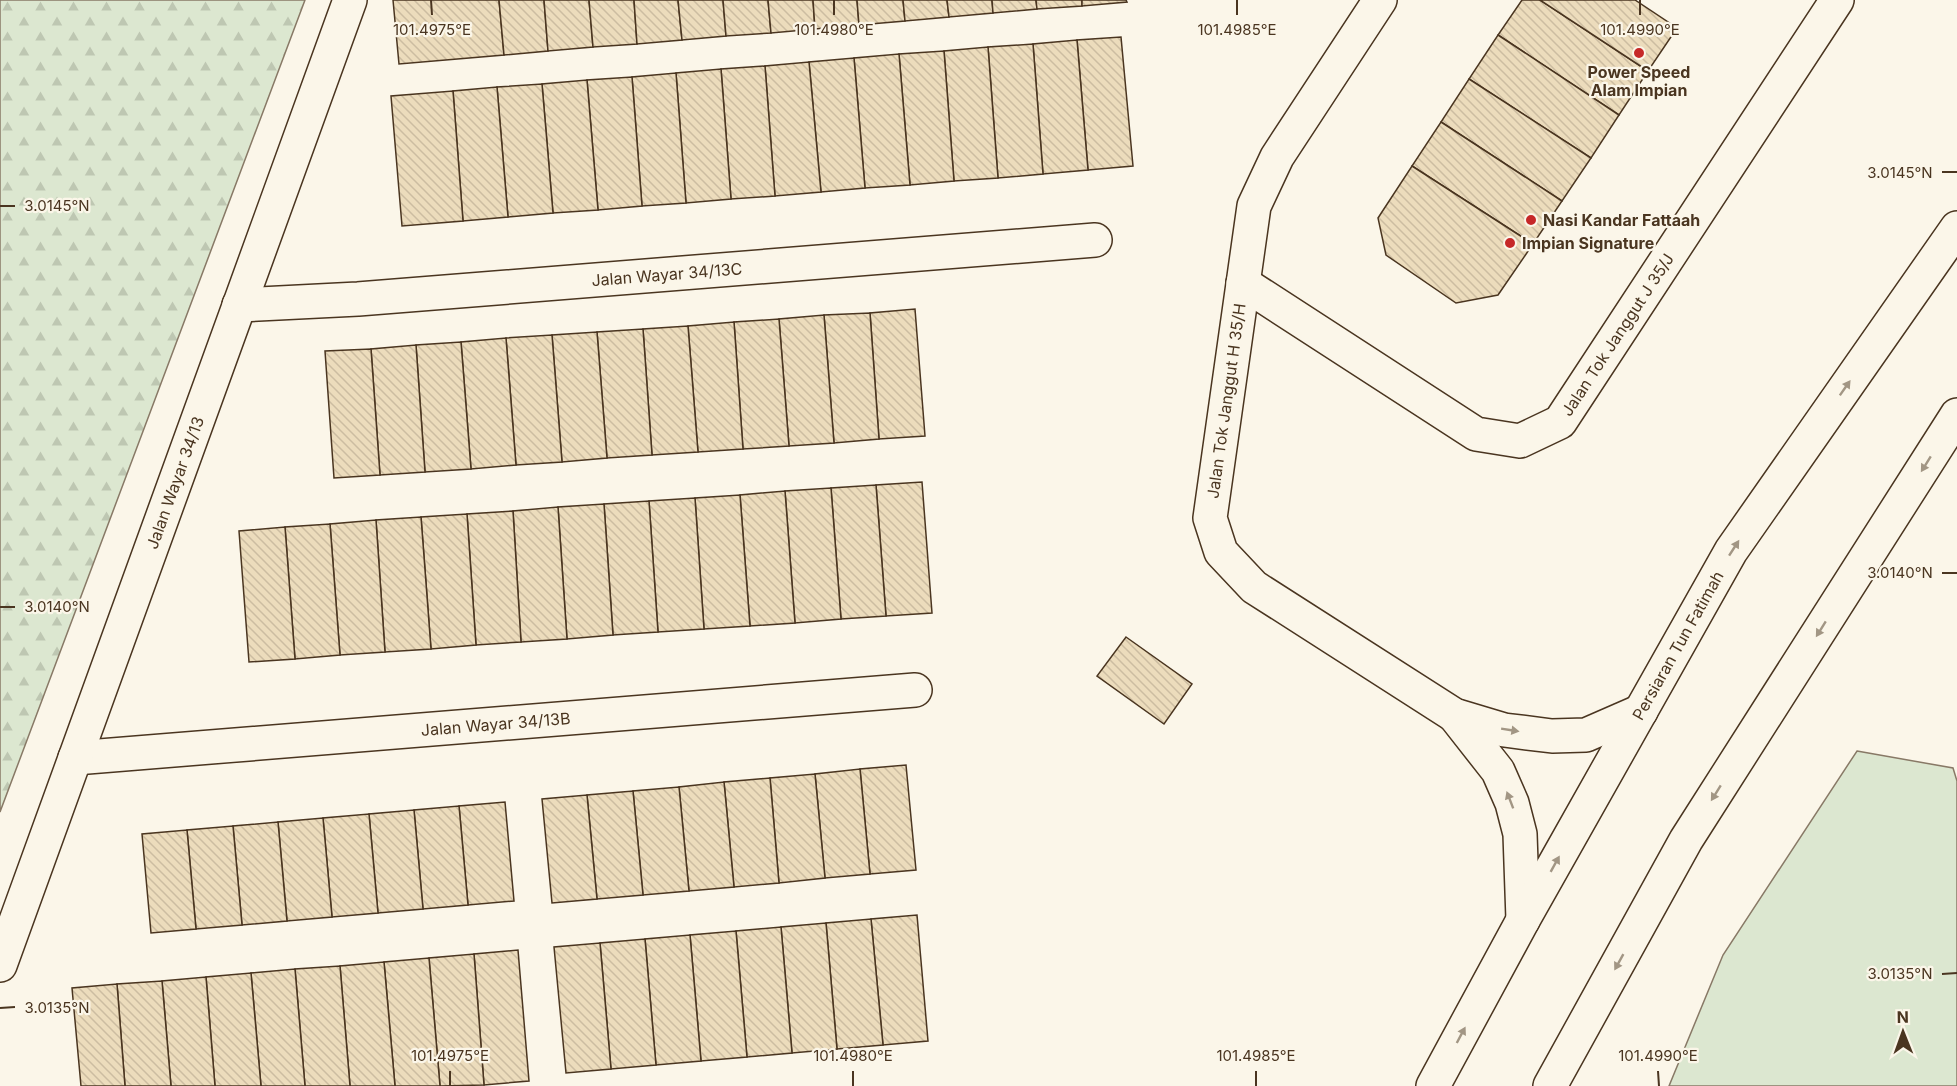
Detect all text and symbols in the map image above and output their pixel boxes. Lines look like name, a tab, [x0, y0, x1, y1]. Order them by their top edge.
text: 101.4975°E	[393, 20, 471, 39]
text: 101.4980°E	[794, 20, 874, 39]
text: 101.4985°E	[1197, 20, 1277, 39]
text: 101.4990°E	[1600, 20, 1680, 39]
marker: Power Speed Alam Impian	[1632, 46, 1646, 60]
place label: Power Speed Alam Impian	[1588, 62, 1690, 100]
text: 3.0145°N	[1867, 163, 1933, 182]
text: 3.0145°N	[24, 196, 90, 215]
place label: Nasi Kandar Fattaah	[1543, 210, 1700, 230]
marker: Nasi Kandar Fattaah	[1524, 213, 1538, 227]
place label: Impian Signature	[1522, 233, 1654, 253]
marker: Impian Signature	[1503, 236, 1517, 250]
street label: Jalan Tok Janggut J 35/J	[1557, 250, 1678, 420]
street label: Jalan Wayar 34/13C	[591, 258, 743, 290]
street label: Jalan Tok Janggut H 35/H	[1202, 302, 1250, 500]
one-way arrow	[1839, 380, 1851, 396]
street label: Jalan Wayar 34/13	[142, 414, 208, 552]
one-way arrow	[1920, 456, 1931, 472]
one-way arrow	[1728, 540, 1739, 556]
text: 3.0140°N	[1867, 563, 1933, 582]
street label: Persiaran Tun Fatimah	[1628, 567, 1728, 724]
text: 3.0140°N	[24, 597, 90, 616]
one-way arrow	[1816, 621, 1827, 637]
street label: Jalan Wayar 34/13B	[420, 708, 571, 740]
one-way arrow	[1501, 726, 1520, 735]
one-way arrow	[1711, 785, 1722, 801]
one-way arrow	[1505, 791, 1514, 809]
one-way arrow	[1550, 855, 1560, 872]
one-way arrow	[1614, 954, 1624, 971]
text: 3.0135°N	[1868, 964, 1932, 983]
text: 3.0135°N	[25, 998, 89, 1017]
north arrow	[1873, 1002, 1933, 1062]
text: N	[1896, 1007, 1909, 1027]
one-way arrow	[1456, 1026, 1466, 1043]
text: 101.4975°E	[411, 1046, 489, 1065]
text: 101.4980°E	[813, 1046, 893, 1065]
text: 101.4985°E	[1216, 1046, 1296, 1065]
text: 101.4990°E	[1618, 1046, 1698, 1065]

